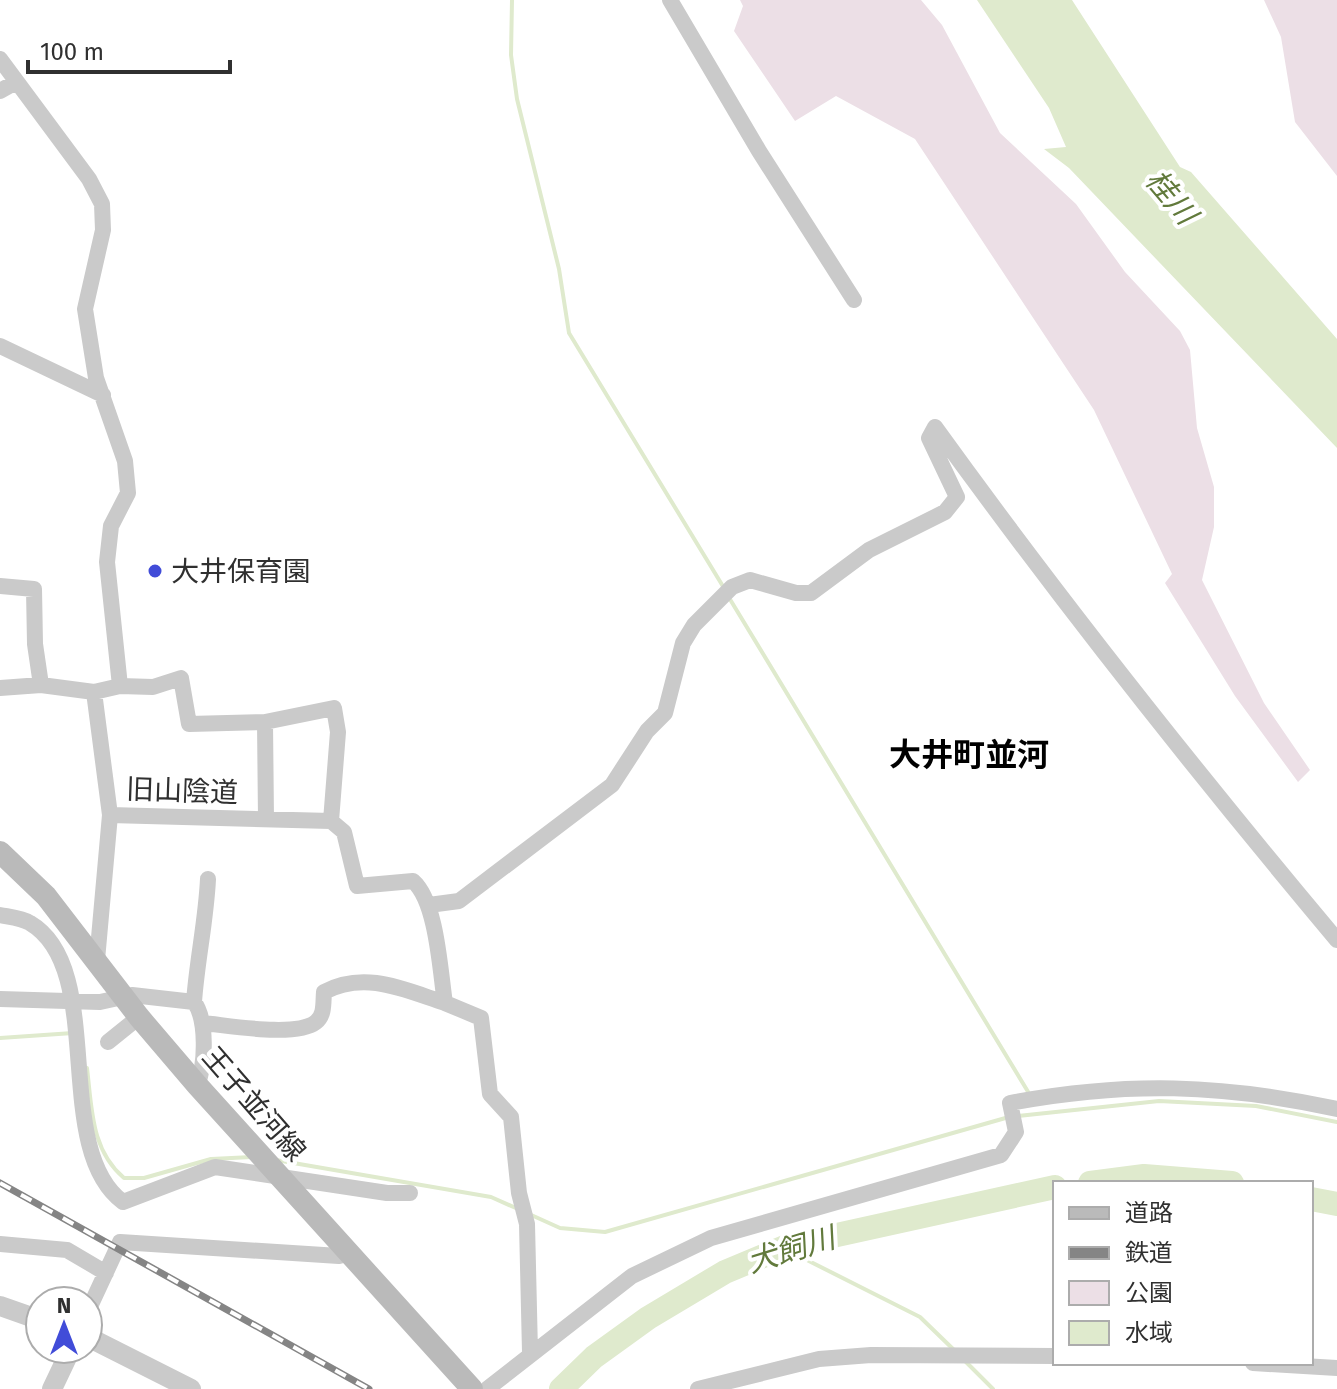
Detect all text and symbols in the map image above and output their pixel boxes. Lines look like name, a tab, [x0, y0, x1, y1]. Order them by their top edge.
scale bar	[28, 24, 230, 74]
text: 100 m	[40, 38, 104, 66]
water label: 桂川	[1138, 162, 1206, 234]
place label: 大井保育園	[171, 555, 311, 588]
marker: 大井保育園	[146, 562, 164, 580]
district label: 大井町並河	[889, 736, 1049, 774]
street label: 旧山陰道	[125, 773, 239, 809]
street label: 王子並河線	[196, 1040, 312, 1168]
legend	[1053, 1181, 1313, 1365]
text: 道路	[1125, 1199, 1173, 1227]
water label: 犬飼川	[743, 1219, 842, 1280]
text: 鉄道	[1125, 1239, 1173, 1267]
text: 公園	[1125, 1279, 1173, 1307]
north arrow	[24, 1285, 104, 1365]
text: N	[57, 1292, 71, 1319]
text: 水域	[1125, 1319, 1173, 1347]

